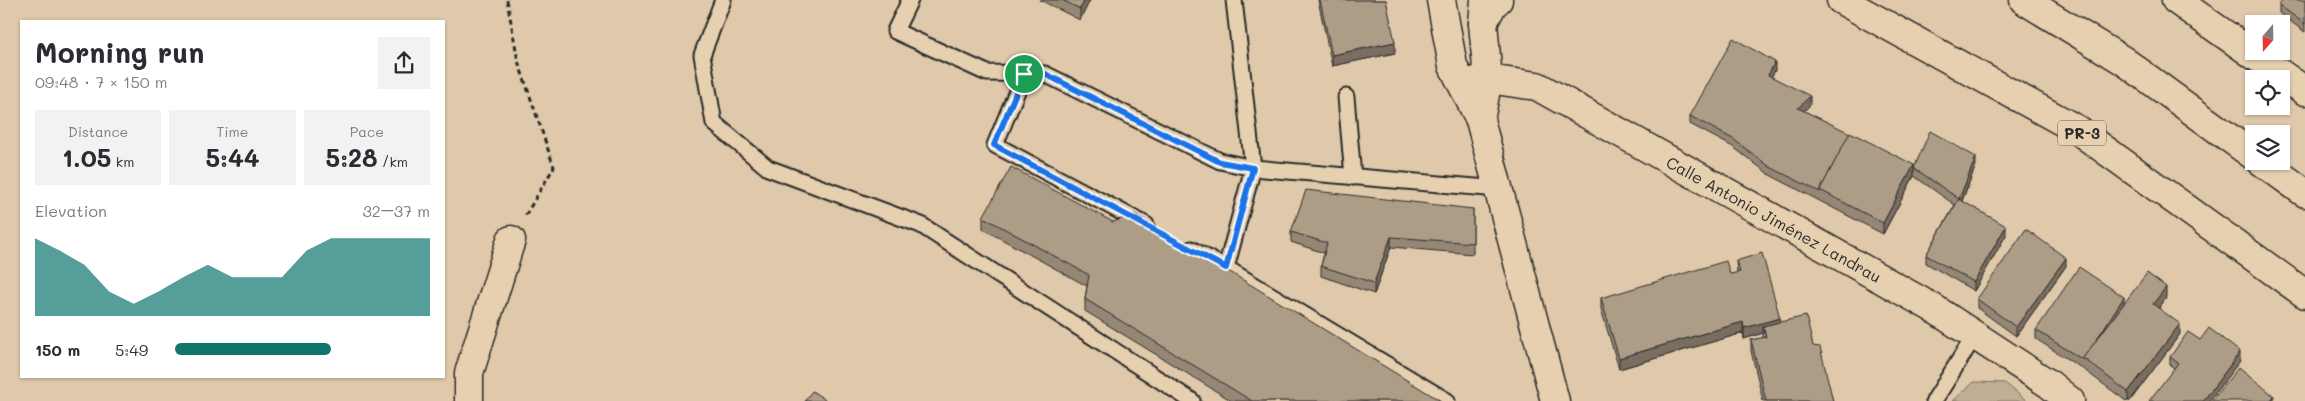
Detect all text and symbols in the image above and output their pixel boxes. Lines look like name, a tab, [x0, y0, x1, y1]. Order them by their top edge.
north arrow	[2245, 15, 2290, 60]
map controls	[2245, 15, 2290, 170]
text: Morning run	[35, 34, 204, 70]
button: share	[378, 37, 430, 89]
pin	[1003, 53, 1045, 95]
icon: arrive	[1010, 60, 1038, 88]
button: locate	[2245, 70, 2290, 115]
text: 09:48 · 7 × 150 m	[35, 71, 168, 92]
road number: PR-3	[2058, 120, 2106, 146]
text: Distance	[68, 122, 128, 141]
text: Time	[217, 122, 248, 141]
text: Pace	[350, 122, 384, 141]
button: layers	[2245, 125, 2290, 170]
text: 1.05	[62, 141, 111, 173]
text: 5:44	[205, 141, 260, 173]
text: 5:28	[326, 141, 378, 173]
street label: Calle Antonio Jiménez Landrau	[1663, 151, 1885, 287]
text: km	[111, 152, 134, 171]
text: /km	[378, 152, 408, 171]
text: Elevation	[35, 200, 107, 221]
text: 32–37 m	[362, 200, 430, 221]
text: 150 m	[35, 339, 80, 360]
text: 5:49	[115, 339, 148, 360]

